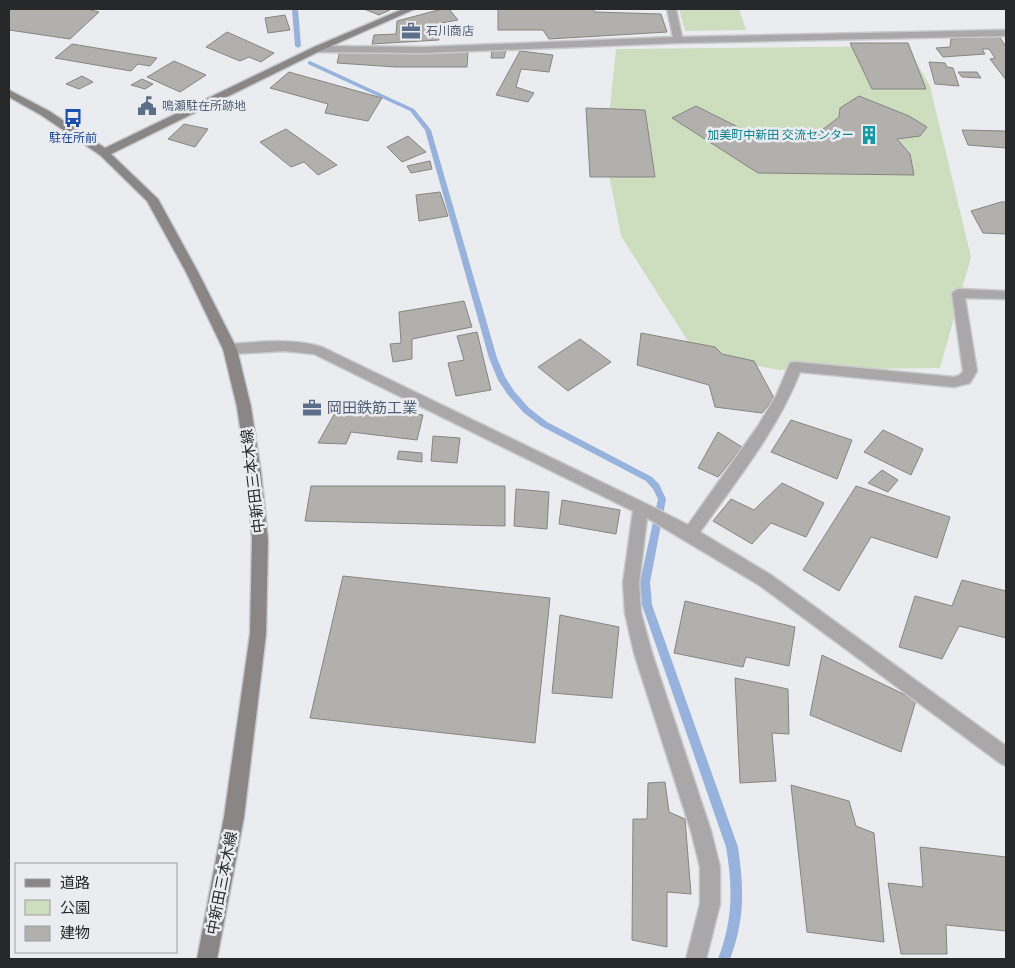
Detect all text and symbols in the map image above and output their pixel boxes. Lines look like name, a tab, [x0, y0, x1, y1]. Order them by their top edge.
office icon: 石川商店	[400, 20, 422, 42]
place label: 石川商店	[426, 24, 474, 37]
public building icon: 鳴瀬駐在所跡地	[136, 95, 158, 117]
place label: 鳴瀬駐在所跡地	[162, 99, 246, 112]
bus stop icon: 駐在所前	[62, 107, 84, 129]
building icon: 加美町中新田 交流センター	[858, 124, 880, 146]
place label: 加美町中新田 交流センター	[707, 128, 854, 141]
place label: 駐在所前	[49, 131, 97, 144]
office icon: 岡田鉄筋工業	[301, 397, 323, 419]
place label: 岡田鉄筋工業	[327, 399, 417, 416]
street label: 中新田三本木線	[238, 428, 267, 534]
street label: 中新田三本木線	[203, 830, 240, 936]
legend	[15, 863, 178, 953]
text: 道路	[60, 874, 90, 891]
text: 公園	[60, 899, 90, 916]
text: 建物	[60, 924, 90, 941]

